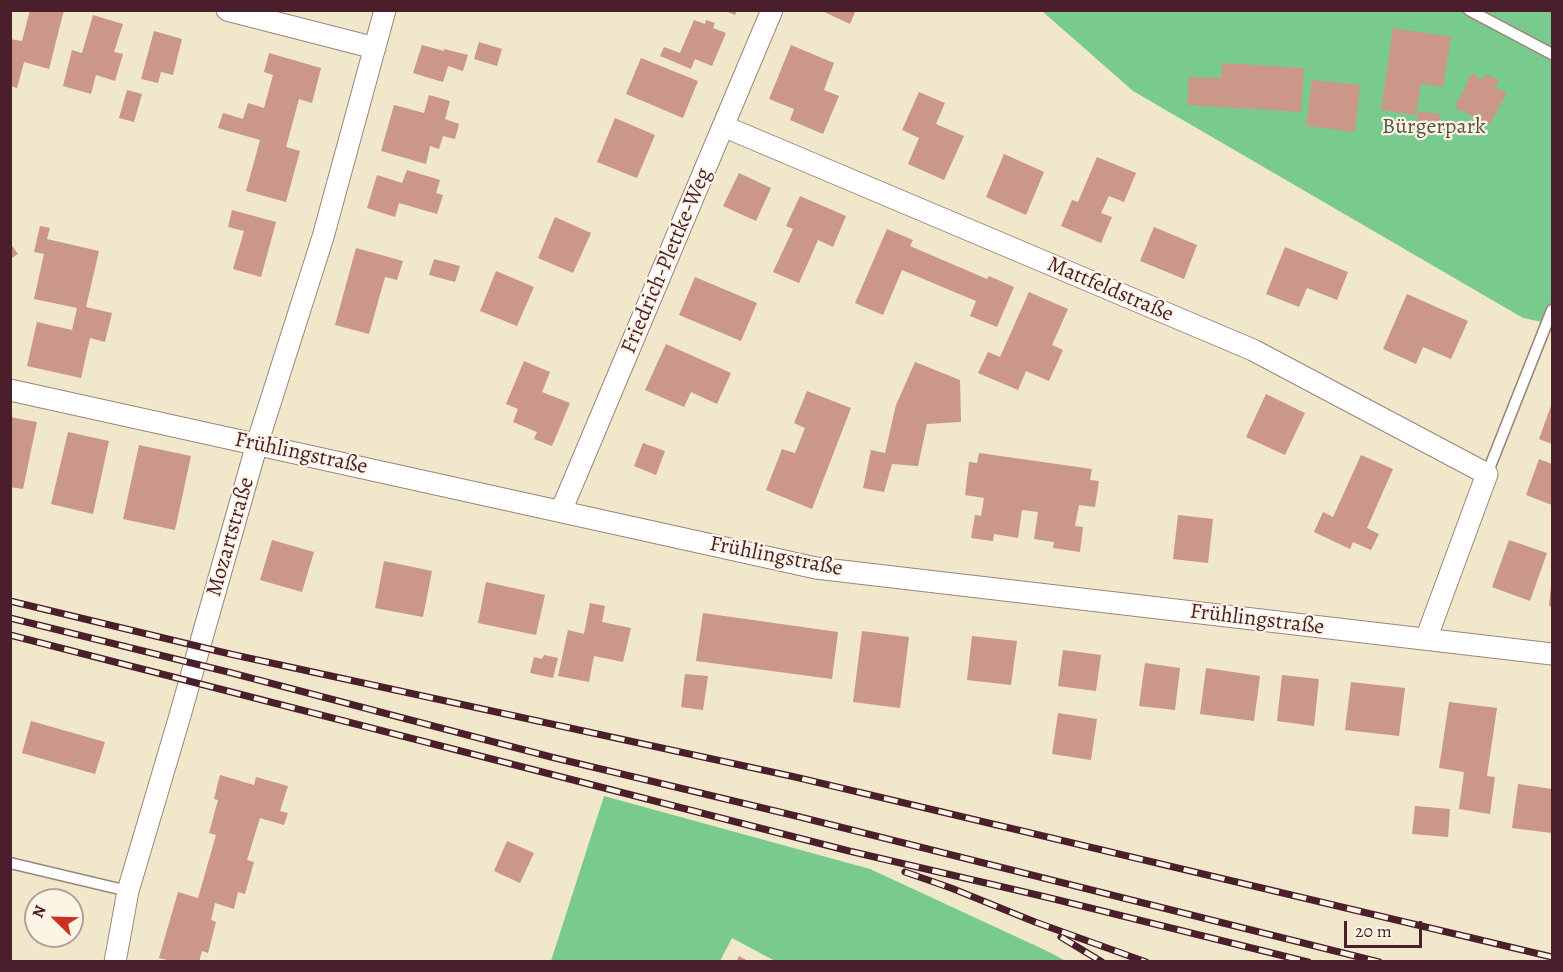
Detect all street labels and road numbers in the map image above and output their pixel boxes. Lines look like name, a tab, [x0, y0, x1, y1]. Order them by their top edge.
street label: Friedrich-Plettke-Weg	[616, 164, 718, 358]
street label: Mattfeldstraße	[1043, 252, 1177, 328]
street label: Frühlingstraße	[232, 427, 370, 481]
street label: Mozartstraße	[201, 474, 261, 600]
street label: Frühlingstraße	[707, 531, 845, 583]
street label: Frühlingstraße	[1188, 599, 1326, 641]

